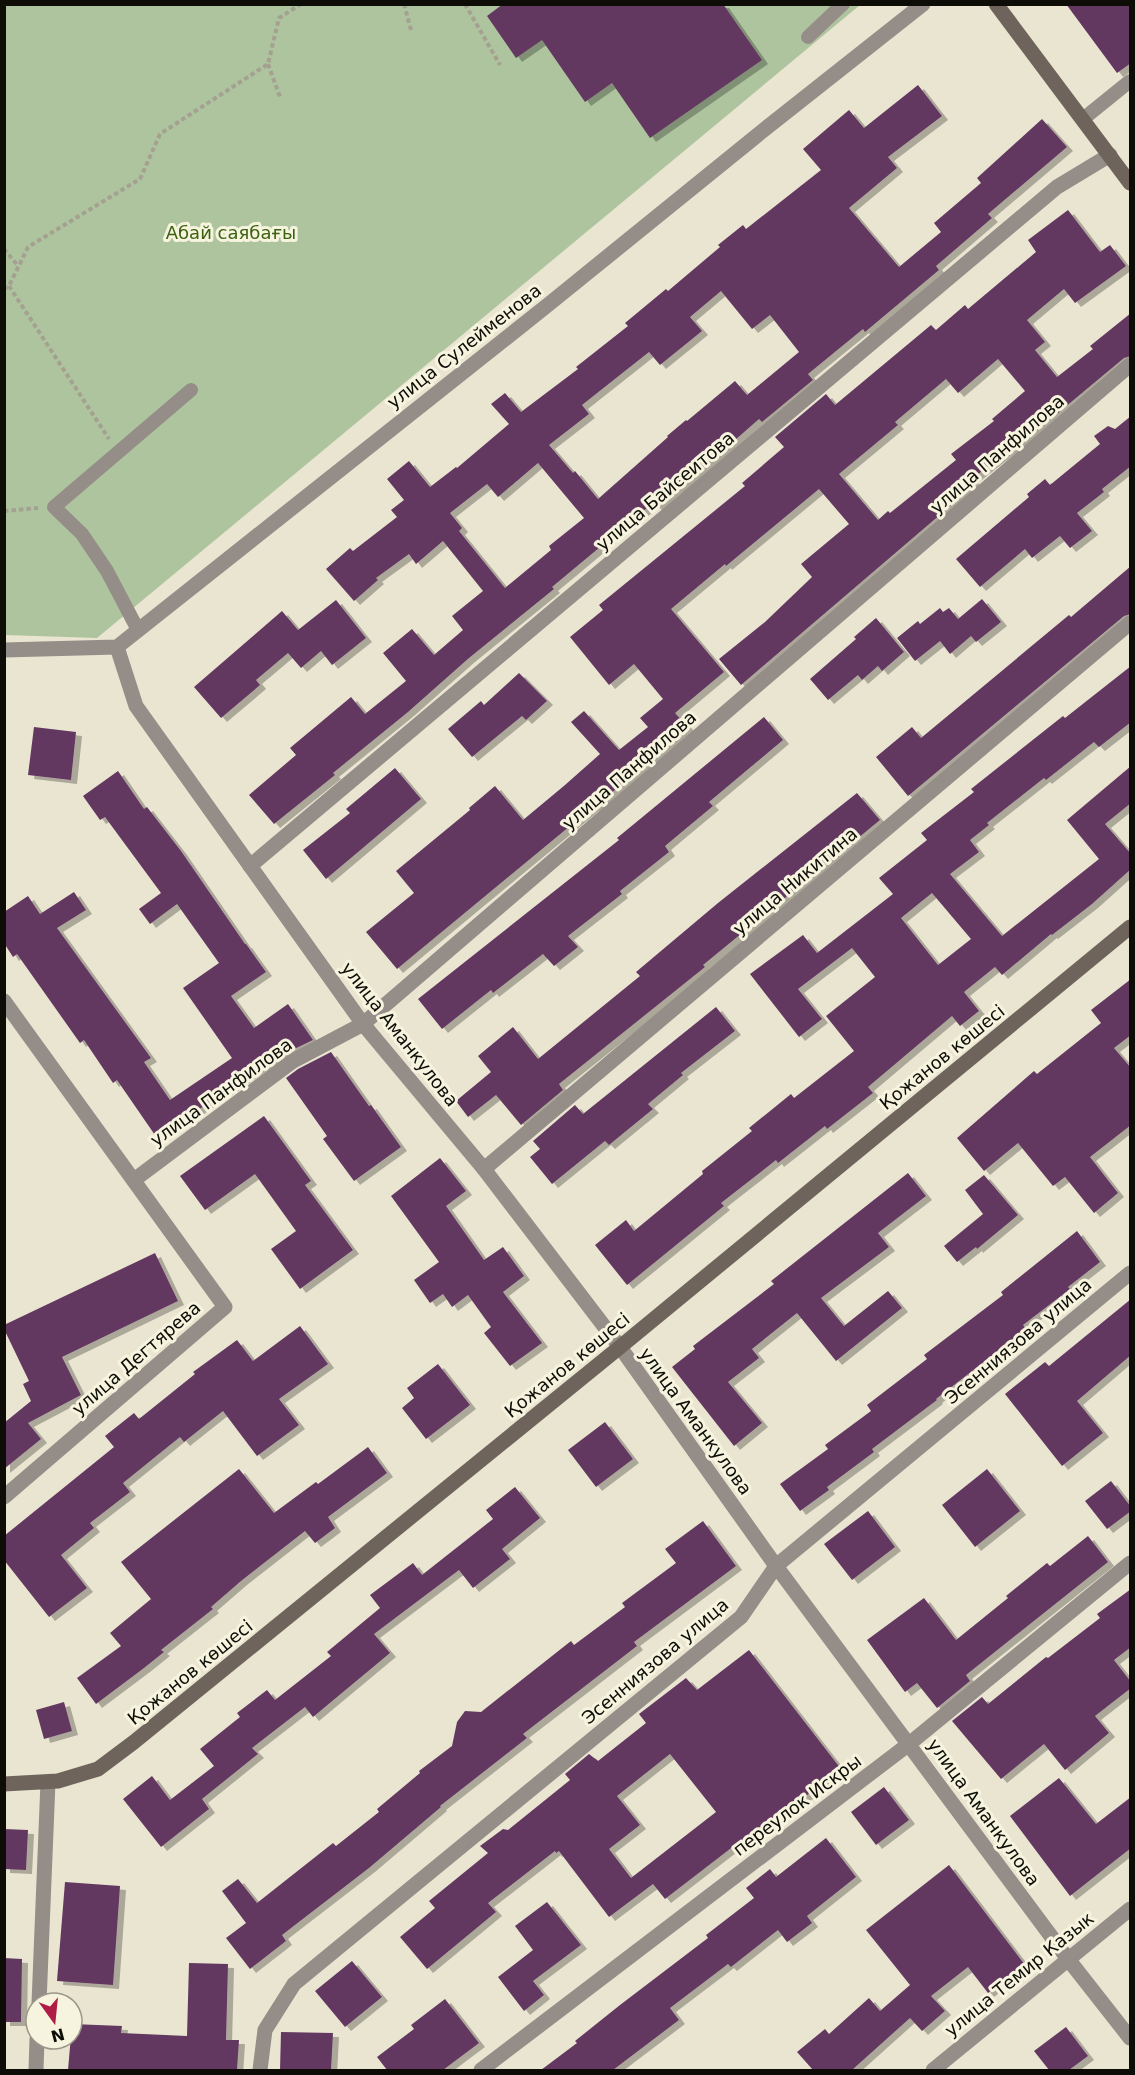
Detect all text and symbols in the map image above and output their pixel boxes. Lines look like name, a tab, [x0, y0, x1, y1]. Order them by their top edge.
park label: Абай саябағы	[166, 222, 296, 243]
street label: улица Сулейменова	[383, 279, 545, 413]
street label: улица Панфилова	[926, 390, 1068, 518]
street label: улица Байсеитова	[592, 427, 738, 555]
street label: улица Панфилова	[558, 706, 700, 834]
street label: улица Никитина	[729, 823, 861, 939]
street label: улица Аманкулова	[337, 958, 463, 1110]
street label: Қожанов көшесі	[875, 1000, 1009, 1114]
street label: улица Панфилова	[146, 1033, 296, 1151]
street label: Эсенниязова улица	[941, 1274, 1095, 1408]
street label: улица Дегтярева	[68, 1297, 204, 1419]
street label: Қожанов көшесі	[500, 1308, 634, 1422]
street label: улица Аманкулова	[635, 1343, 757, 1499]
street label: Эсенниязова улица	[578, 1594, 732, 1728]
street label: Қожанов көшесі	[123, 1615, 257, 1729]
street label: улица Аманкулова	[923, 1734, 1045, 1890]
street label: переулок Искры	[729, 1750, 865, 1860]
street label: улица Темир Казык	[940, 1907, 1098, 2041]
north arrow	[24, 1991, 84, 2051]
text: N	[49, 2024, 67, 2046]

